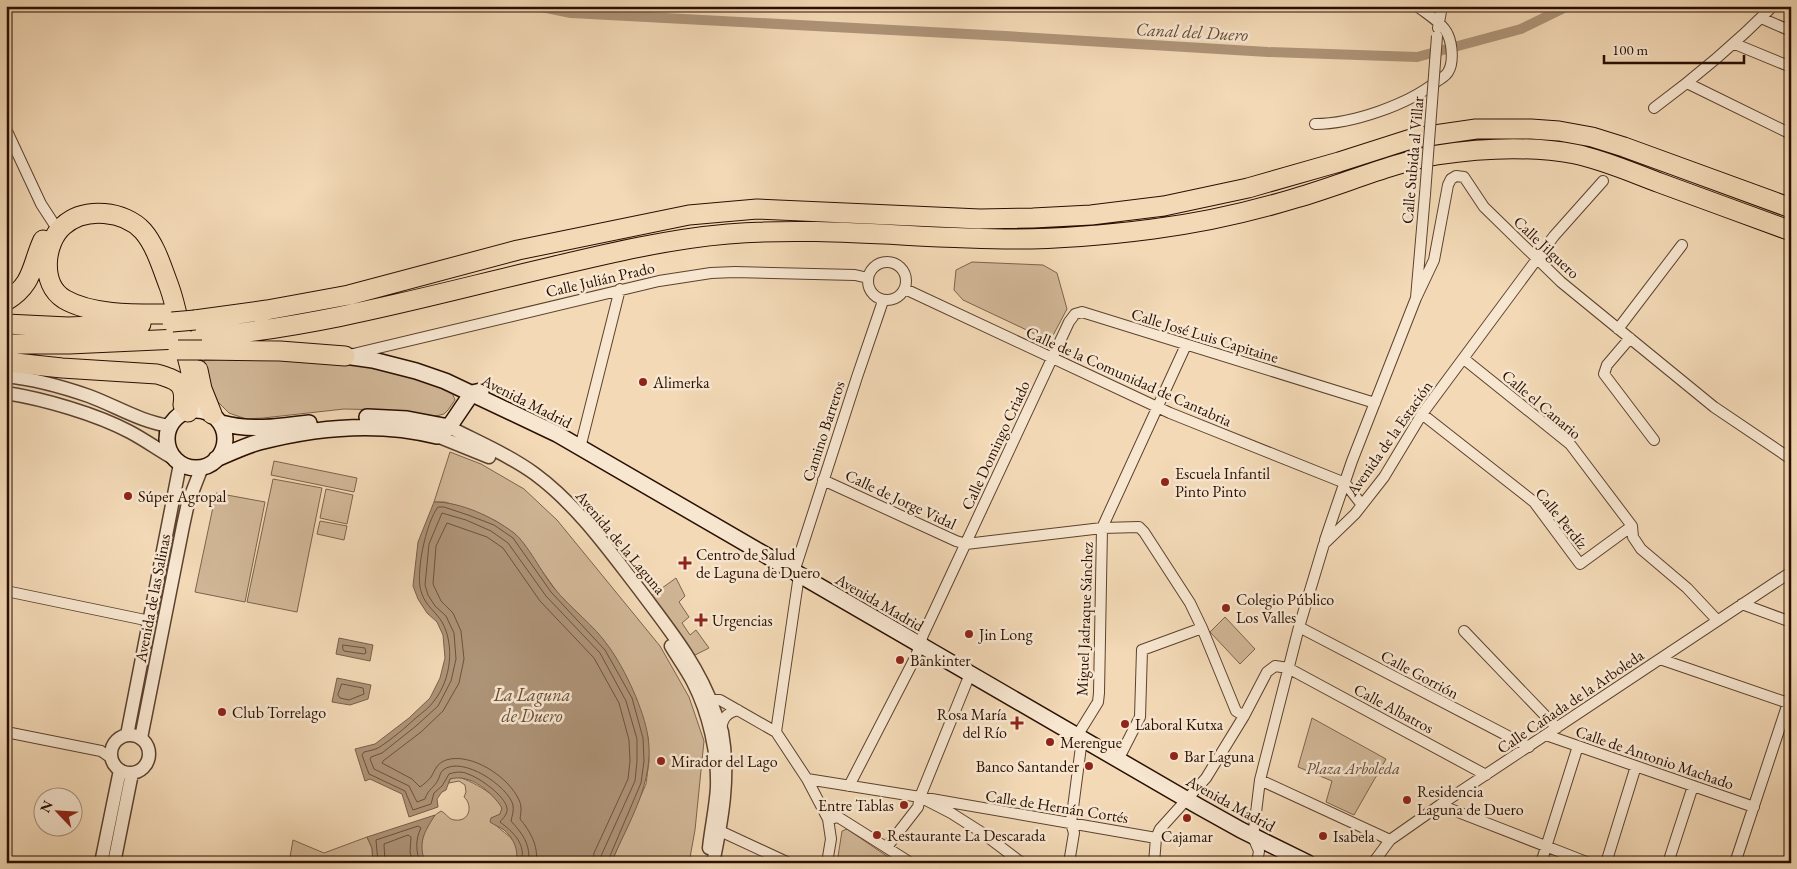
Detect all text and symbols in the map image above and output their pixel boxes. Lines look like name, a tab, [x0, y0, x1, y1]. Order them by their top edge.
water label: Canal del Duero	[1135, 17, 1249, 46]
scale bar	[1604, 32, 1744, 64]
text: 100 m	[1612, 40, 1649, 59]
street label: Calle Subida al Villar	[1396, 95, 1429, 225]
street label: Calle Jilguero	[1509, 211, 1584, 283]
street label: Calle Julián Prado	[544, 257, 657, 302]
street label: Calle José Luis Capitaine	[1129, 303, 1281, 368]
street label: Calle de la Comunidad de Cantabria	[1023, 321, 1236, 432]
street label: Calle el Canario	[1497, 365, 1586, 444]
street label: Avenida Madrid	[477, 369, 576, 434]
place label: Alimerka	[652, 372, 710, 393]
marker: Alimerka	[637, 376, 649, 388]
street label: Avenida de la Estación	[1341, 376, 1437, 501]
street label: Calle Domingo Criado	[956, 377, 1035, 513]
street label: Camino Barreros	[797, 378, 850, 484]
place label: Escuela Infantil Pinto Pinto	[1175, 463, 1270, 502]
street label: Calle de Jorge Vidal	[842, 465, 960, 534]
marker: Escuela Infantil Pinto Pinto	[1159, 476, 1171, 488]
street label: Calle Perdíz	[1531, 484, 1593, 553]
street label: Avenida de la Laguna	[570, 485, 671, 599]
place label: Súper Agropal	[138, 486, 227, 507]
marker: Súper Agropal	[122, 490, 134, 502]
street label: Avenida de las Salinas	[130, 532, 175, 665]
street label: Miguel Jadraque Sánchez	[1071, 542, 1098, 696]
place label: Centro de Salud de Laguna de Duero	[696, 544, 820, 583]
marker: Centro de Salud de Laguna de Duero	[678, 556, 692, 570]
street label: Avenida Madrid	[831, 568, 929, 637]
place label: Colegio Público Los Valles	[1236, 589, 1334, 628]
marker: Colegio Público Los Valles	[1220, 602, 1232, 614]
place label: Urgencias	[712, 610, 773, 631]
marker: Urgencias	[694, 613, 708, 627]
place label: Jin Long	[977, 624, 1034, 645]
marker: Jin Long	[963, 628, 975, 640]
street label: Calle Cañada de la Arboleda	[1493, 644, 1648, 758]
street label: Calle Gorrión	[1377, 645, 1463, 704]
place label: Bankinter	[910, 650, 971, 671]
marker: Bankinter	[894, 654, 906, 666]
street label: Calle Albatros	[1350, 679, 1437, 738]
water label: La Laguna de Duero	[493, 683, 570, 727]
place label: Club Torrelago	[232, 702, 326, 723]
place label: Rosa María del Río	[937, 704, 1008, 743]
marker: Club Torrelago	[216, 706, 228, 718]
place label: Laboral Kutxa	[1135, 714, 1224, 735]
marker: Rosa María del Río	[1011, 717, 1023, 729]
marker: Laboral Kutxa	[1119, 718, 1131, 730]
street label: Calle de Antonio Machado	[1573, 721, 1737, 794]
place label: Merengue	[1060, 732, 1122, 753]
marker: Merengue	[1044, 736, 1056, 748]
place label: Bar Laguna	[1184, 746, 1255, 767]
marker: Bar Laguna	[1168, 750, 1180, 762]
place label: Mirador del Lago	[671, 751, 778, 772]
marker: Mirador del Lago	[655, 755, 667, 767]
place label: Banco Santander	[976, 756, 1080, 777]
park label: Plaza Arboleda	[1306, 758, 1400, 779]
marker: Banco Santander	[1083, 760, 1095, 772]
street label: Avenida Madrid	[1182, 770, 1280, 837]
place label: Residencia Laguna de Duero	[1417, 781, 1524, 820]
street label: Calle de Hernán Cortés	[984, 785, 1130, 828]
north arrow	[32, 786, 82, 836]
marker: Residencia Laguna de Duero	[1401, 794, 1413, 806]
place label: Entre Tablas	[818, 795, 894, 816]
text: N	[36, 797, 57, 815]
marker: Entre Tablas	[898, 799, 910, 811]
marker: Cajamar	[1181, 812, 1193, 824]
place label: Restaurante La Descarada	[887, 825, 1046, 846]
place label: Cajamar	[1161, 826, 1214, 847]
place label: Isabela	[1333, 826, 1375, 847]
marker: Restaurante La Descarada	[871, 829, 883, 841]
marker: Isabela	[1317, 830, 1329, 842]

